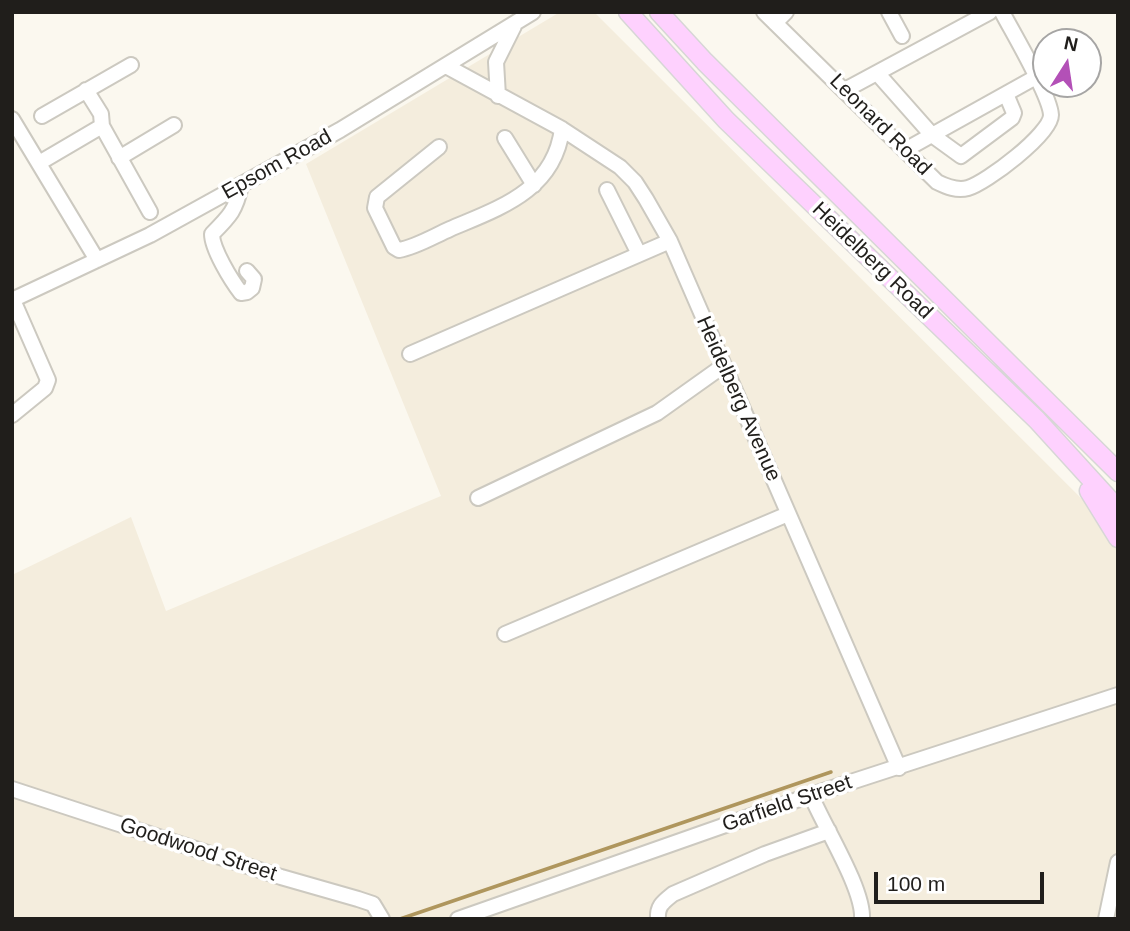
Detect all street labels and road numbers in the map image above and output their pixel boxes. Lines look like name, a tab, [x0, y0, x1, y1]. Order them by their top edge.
street label: Leonard Road	[824, 69, 936, 181]
street label: Epsom Road	[218, 125, 336, 205]
street label: Heidelberg Road	[807, 197, 937, 325]
street label: Heidelberg Avenue	[690, 312, 786, 486]
street label: Garfield Street	[719, 770, 855, 838]
street label: Goodwood Street	[116, 813, 280, 887]

